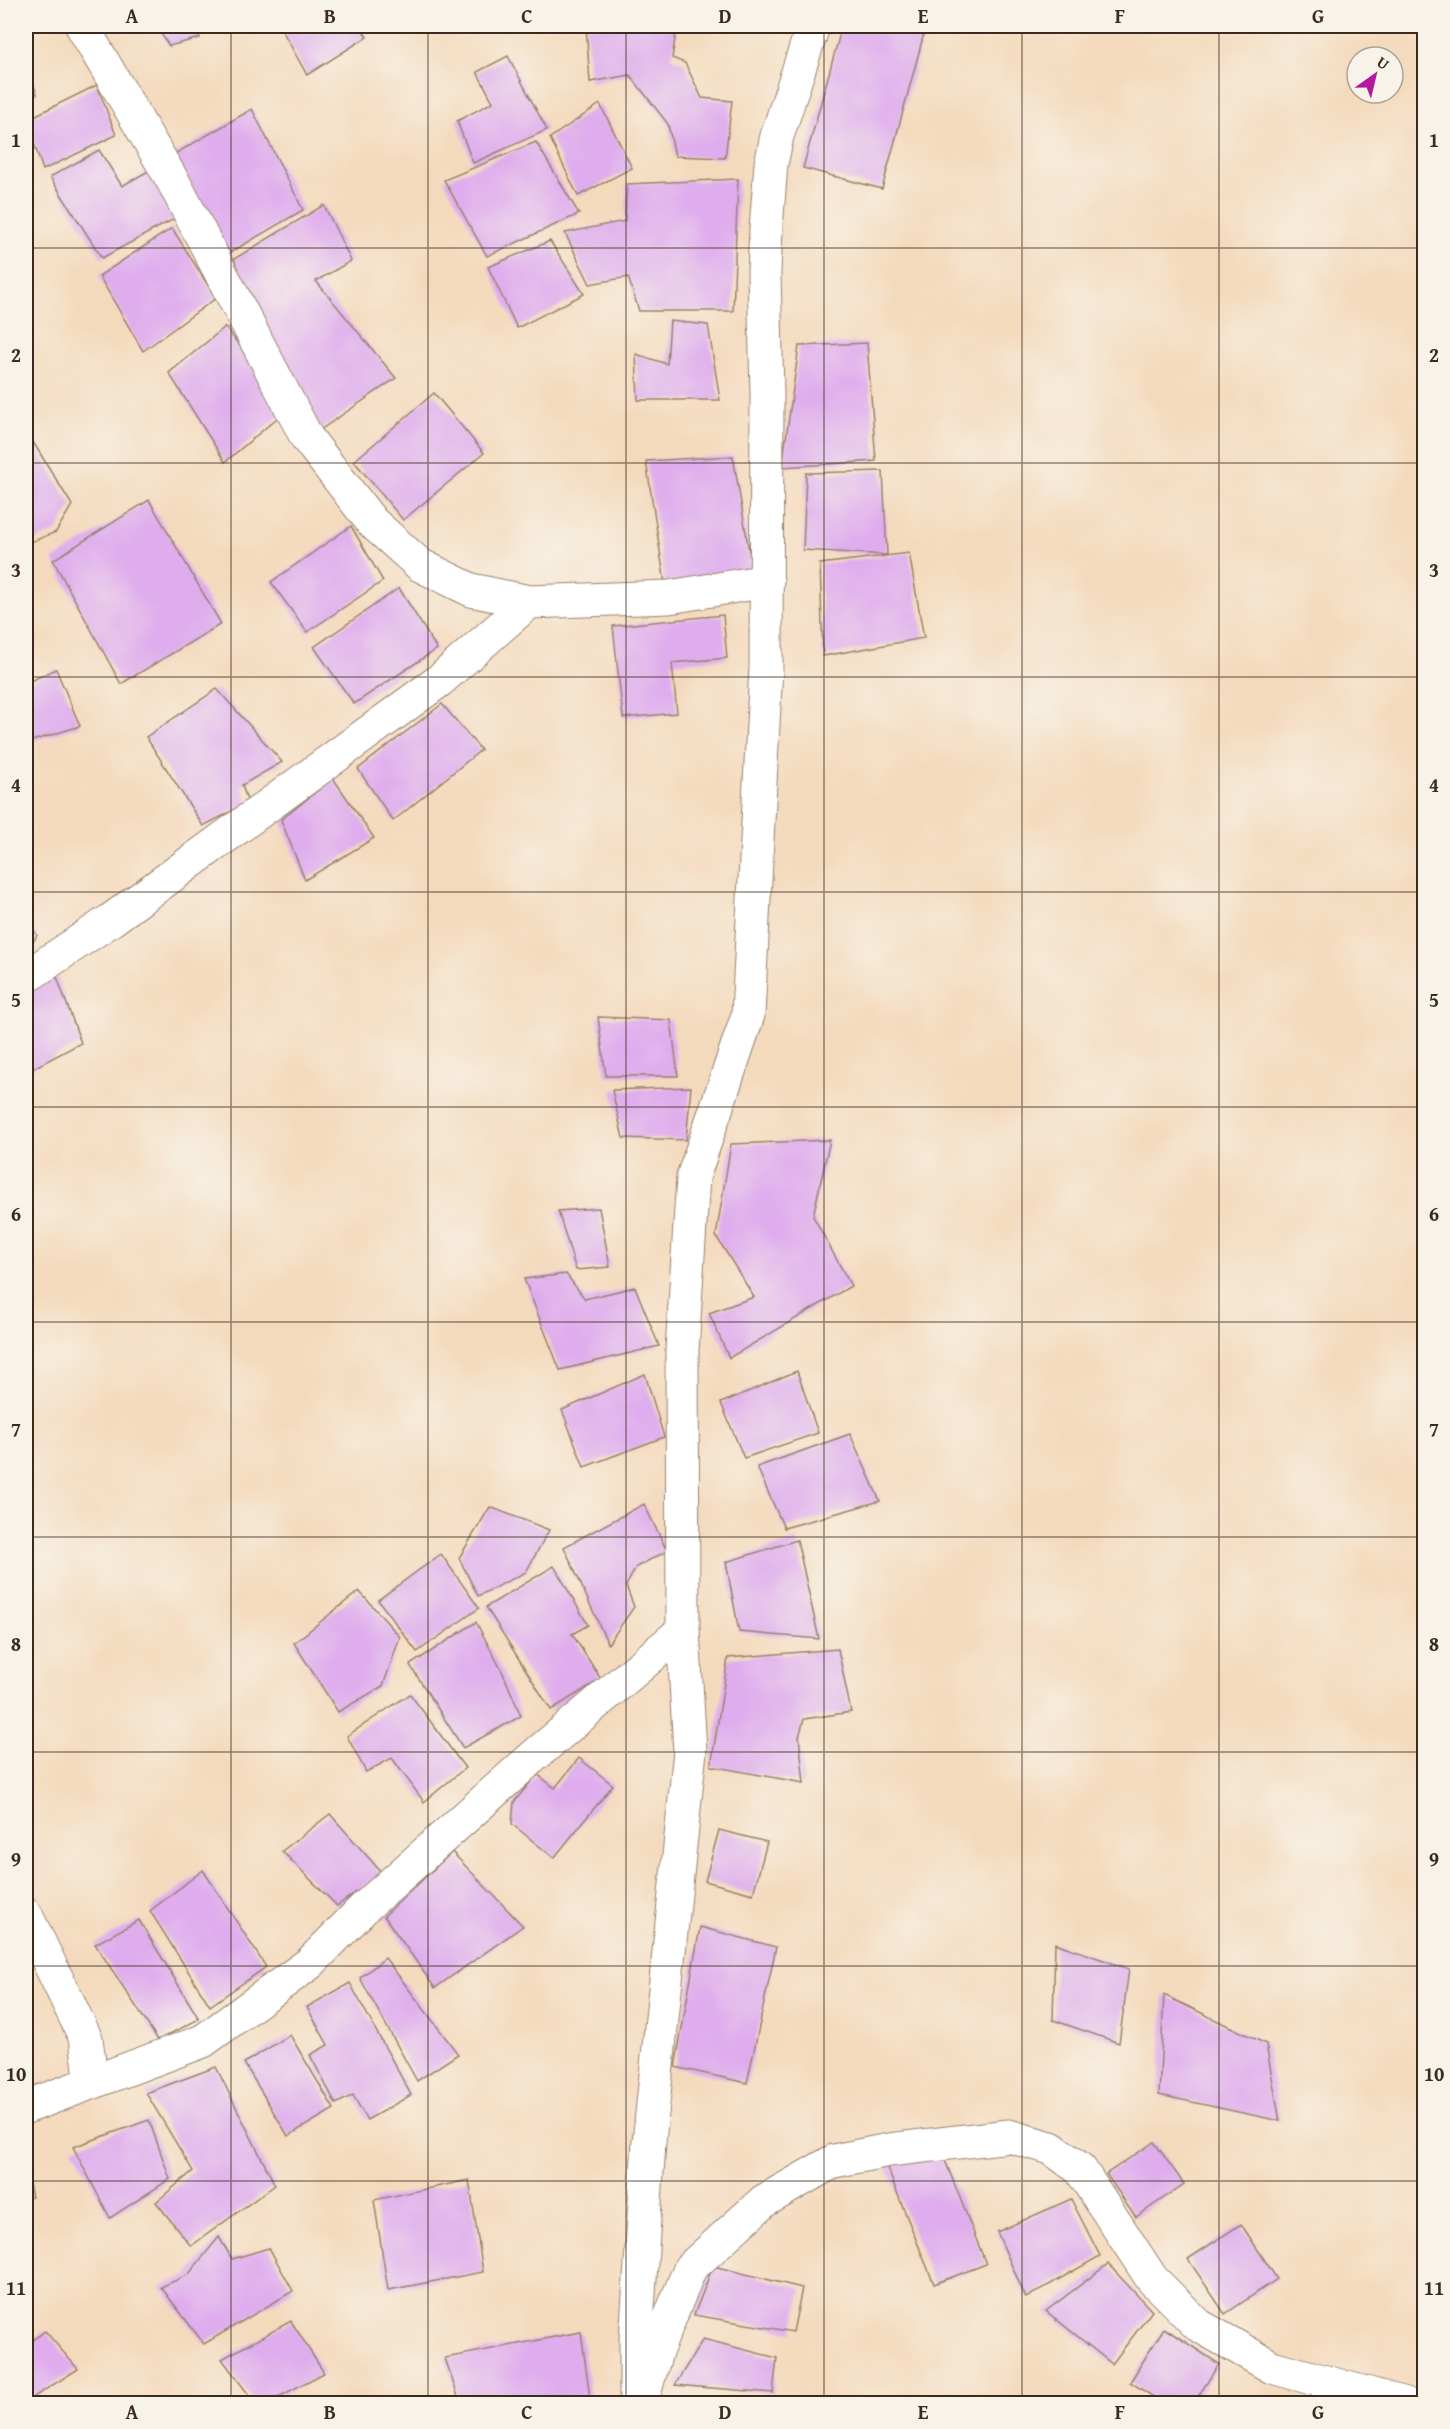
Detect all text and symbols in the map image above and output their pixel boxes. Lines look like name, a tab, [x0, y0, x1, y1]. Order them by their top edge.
text: A	[126, 1, 139, 30]
text: B	[324, 1, 336, 30]
text: C	[521, 1, 533, 30]
text: D	[718, 1, 732, 30]
text: E	[918, 1, 929, 30]
text: F	[1115, 1, 1125, 30]
text: G	[1312, 1, 1324, 30]
north arrow	[1345, 45, 1405, 105]
text: U	[1372, 50, 1395, 76]
text: 1	[11, 125, 21, 154]
text: 1	[1429, 125, 1439, 154]
text: 2	[11, 340, 21, 369]
text: 2	[1429, 340, 1439, 369]
text: 3	[11, 555, 21, 584]
text: 3	[1429, 555, 1439, 584]
text: 4	[11, 770, 21, 799]
text: 4	[1429, 770, 1439, 799]
text: 5	[11, 985, 21, 1014]
text: 5	[1429, 985, 1439, 1014]
text: 6	[11, 1199, 21, 1228]
text: 6	[1429, 1199, 1439, 1228]
text: 7	[11, 1414, 21, 1443]
text: 7	[1429, 1414, 1439, 1443]
text: 8	[11, 1629, 21, 1658]
text: 8	[1429, 1629, 1439, 1658]
text: 9	[11, 1844, 21, 1873]
text: 9	[1429, 1844, 1439, 1873]
text: 10	[6, 2059, 26, 2088]
text: 10	[1424, 2059, 1444, 2088]
text: 11	[6, 2273, 26, 2302]
text: 11	[1424, 2273, 1444, 2302]
text: A	[126, 2397, 139, 2426]
text: B	[324, 2397, 336, 2426]
text: C	[521, 2397, 533, 2426]
text: D	[718, 2397, 732, 2426]
text: E	[918, 2397, 929, 2426]
text: F	[1115, 2397, 1125, 2426]
text: G	[1312, 2397, 1324, 2426]

